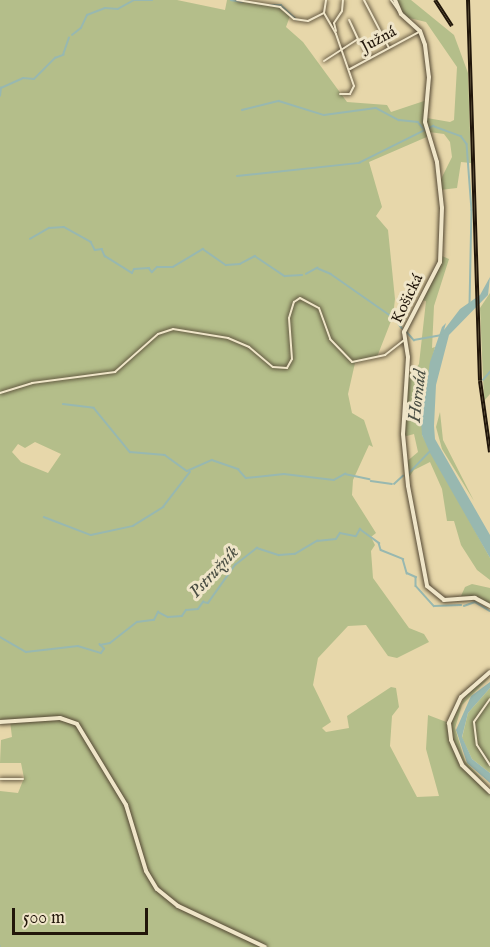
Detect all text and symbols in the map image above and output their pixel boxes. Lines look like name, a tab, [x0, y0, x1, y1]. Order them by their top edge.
street label: Južná	[358, 23, 400, 57]
street label: Košická	[388, 271, 428, 327]
water label: Hornád	[405, 368, 433, 424]
water label: Pstružník	[186, 543, 244, 603]
scale bar	[15, 896, 152, 934]
text: 500 m	[23, 907, 65, 930]

